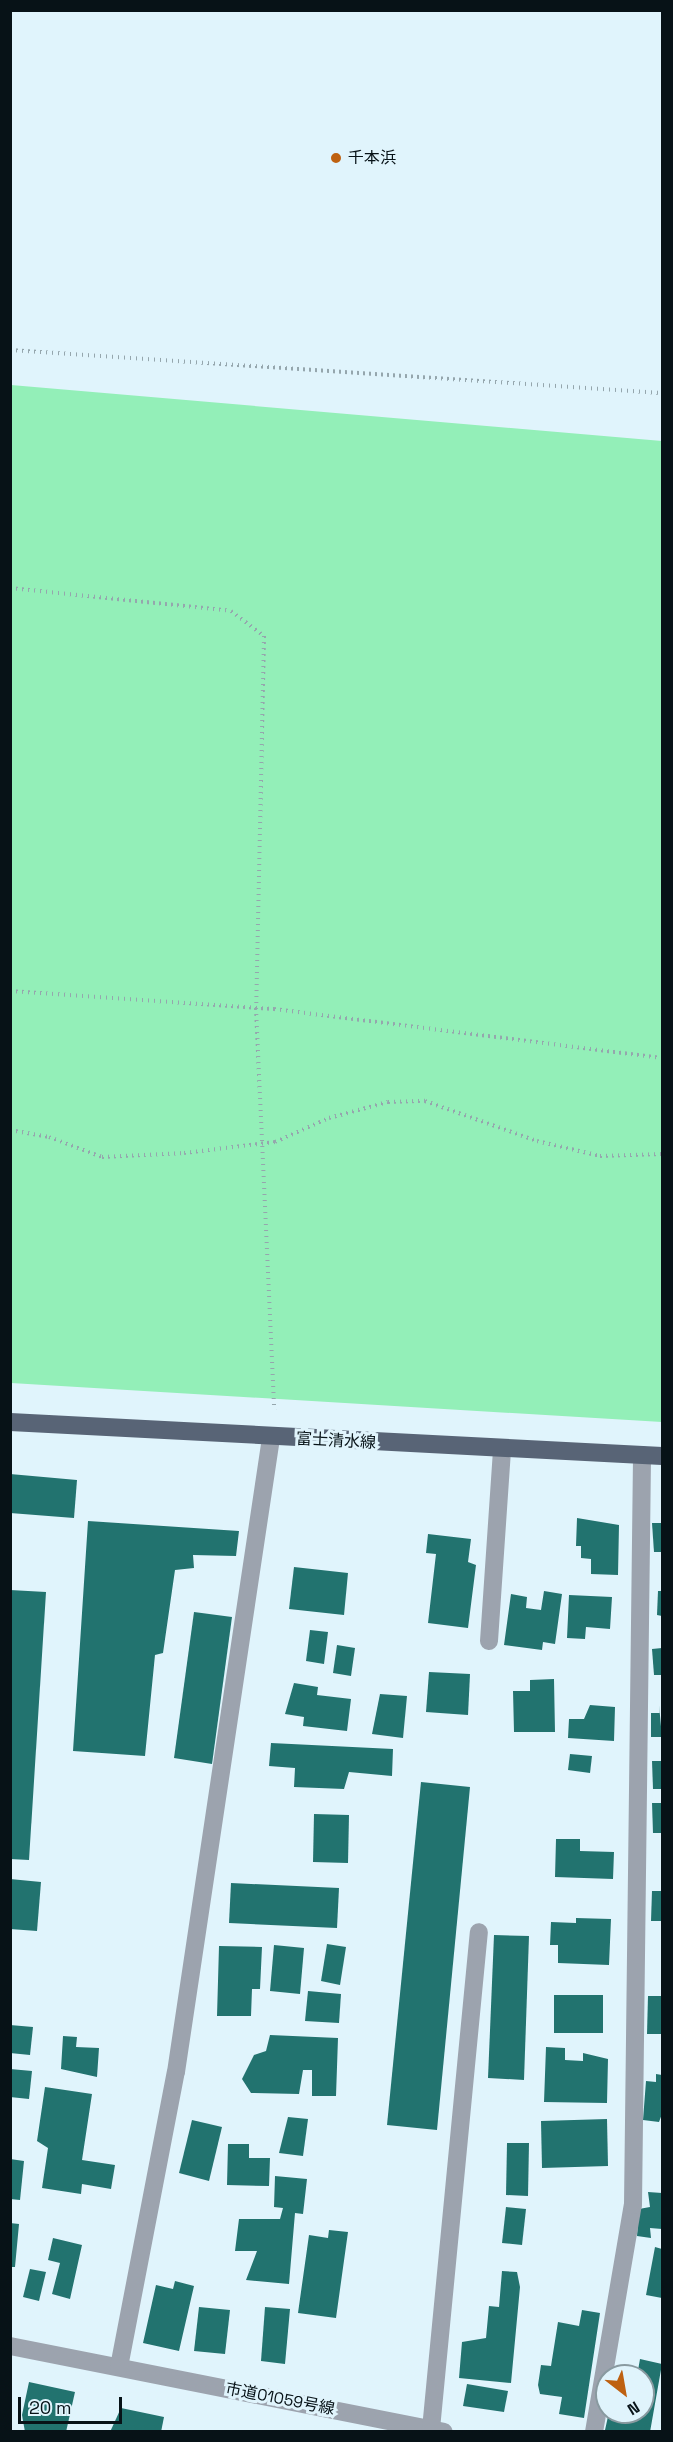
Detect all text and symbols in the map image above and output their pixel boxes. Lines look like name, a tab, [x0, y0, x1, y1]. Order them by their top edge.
place label: 千本浜	[348, 148, 396, 168]
marker: 千本浜	[329, 151, 343, 165]
street label: 富士清水線	[296, 1429, 376, 1453]
north arrow	[595, 2364, 655, 2424]
street label: 市道01059号線	[224, 2379, 336, 2419]
scale bar	[21, 2385, 124, 2423]
text: 20 m	[29, 2396, 72, 2419]
text: N	[623, 2396, 644, 2420]

